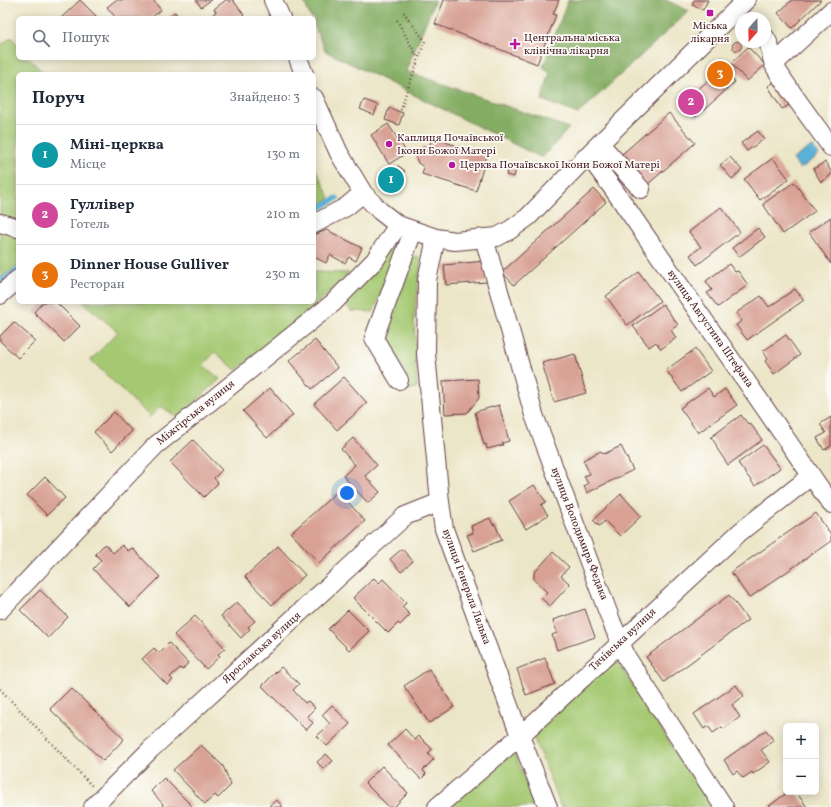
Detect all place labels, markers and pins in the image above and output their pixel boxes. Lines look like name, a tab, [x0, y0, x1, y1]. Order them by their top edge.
marker: Міська лікарня	[705, 8, 715, 18]
place label: Міська лікарня	[690, 19, 730, 47]
place label: Центральна міська клінічна лікарня	[524, 31, 621, 59]
marker: Центральна міська клінічна лікарня	[509, 38, 521, 50]
pin: 3	[707, 59, 733, 89]
pin: 2	[678, 87, 704, 117]
place label: Каплиця Почаївської Ікони Божої Матері	[397, 131, 504, 159]
marker: Каплиця Почаївської Ікони Божої Матері	[384, 139, 394, 149]
place label: Церква Почаївської Ікони Божої Матері	[460, 158, 660, 173]
marker: Церква Почаївської Ікони Божої Матері	[447, 160, 457, 170]
pin: 1	[378, 165, 404, 195]

